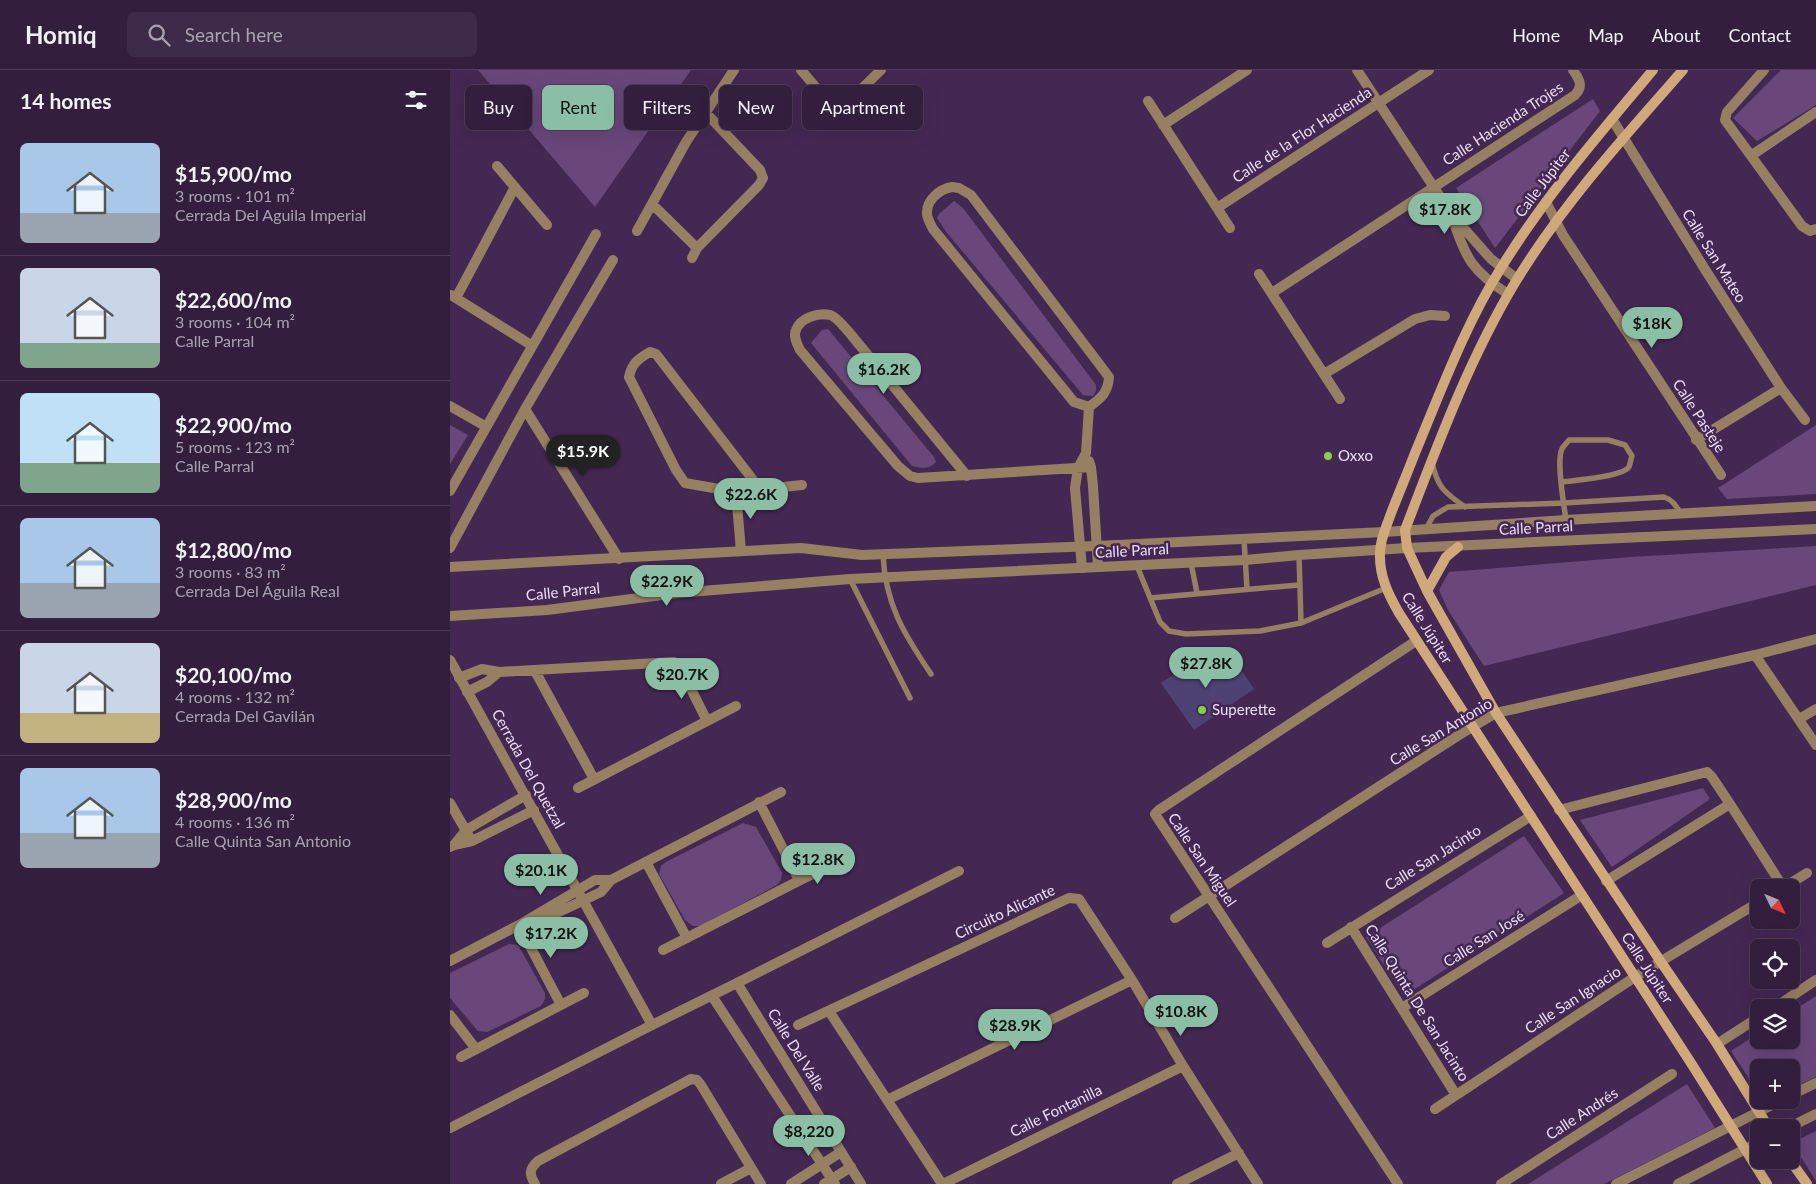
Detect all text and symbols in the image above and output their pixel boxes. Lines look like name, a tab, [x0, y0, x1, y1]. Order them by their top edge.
search box	[127, 12, 477, 57]
text: Homiq	[25, 20, 97, 49]
icon: search	[145, 21, 173, 49]
text: Search here	[185, 23, 283, 46]
text: Home	[1512, 24, 1560, 46]
text: Map	[1588, 24, 1624, 46]
text: About	[1652, 24, 1701, 46]
text: Contact	[1729, 24, 1791, 46]
street label: Calle Hacienda Trojes	[1439, 77, 1566, 169]
street label: Calle de la Flor Hacienda	[1229, 82, 1374, 186]
chip: Buy	[465, 85, 532, 130]
chip: Rent	[542, 85, 614, 130]
chip: Filters	[624, 85, 709, 130]
chip: New	[719, 85, 792, 130]
chip: Apartment	[802, 85, 923, 130]
icon: filters	[402, 86, 430, 114]
text: 14 homes	[20, 88, 111, 113]
street label: Calle Júpiter	[1511, 144, 1574, 220]
text: $15,900/mo	[175, 161, 292, 186]
icon: home	[60, 163, 120, 223]
text: 3 rooms · 101 m²	[175, 186, 295, 205]
pin: $17.8K	[1404, 192, 1486, 235]
text: $17.8K	[1419, 199, 1471, 218]
text: Cerrada Del Aguila Imperial	[175, 205, 366, 224]
street label: Calle San Mateo	[1679, 205, 1751, 306]
text: $22,600/mo	[175, 287, 292, 312]
icon: home	[60, 288, 120, 348]
pin: $18K	[1622, 306, 1682, 349]
text: 3 rooms · 104 m²	[175, 312, 295, 331]
text: $18K	[1633, 313, 1671, 332]
text: Calle Parral	[175, 331, 254, 350]
pin: $16.2K	[843, 352, 925, 395]
text: $16.2K	[858, 359, 910, 378]
street label: Calle Pasteje	[1669, 375, 1730, 456]
text: $22,900/mo	[175, 412, 292, 437]
icon: home	[60, 413, 120, 473]
pin: $15.9K	[542, 434, 624, 477]
text: 5 rooms · 123 m²	[175, 437, 295, 456]
text: $15.9K	[557, 441, 609, 460]
place label: Oxxo	[1338, 446, 1373, 464]
marker: Oxxo	[1322, 450, 1334, 462]
text: Calle Parral	[175, 456, 254, 475]
pin: $22.6K	[710, 478, 792, 520]
text: $22.6K	[725, 484, 777, 503]
street label: Calle Parral	[1498, 516, 1574, 538]
text: $12,800/mo	[175, 537, 292, 562]
icon: home	[60, 538, 120, 598]
street label: Calle Parral	[1094, 539, 1170, 561]
text: 3 rooms · 83 m²	[175, 562, 286, 581]
pin: $22.9K	[626, 564, 708, 607]
text: $22.9K	[641, 571, 693, 590]
street label: Calle Parral	[525, 578, 601, 604]
text: Cerrada Del Águila Real	[175, 581, 340, 600]
street label: Calle Júpiter	[1399, 588, 1457, 667]
pin: $27.8K	[1165, 646, 1247, 689]
text: $27.8K	[1180, 653, 1232, 672]
pin: $20.7K	[641, 658, 723, 700]
text: $20,100/mo	[175, 662, 292, 687]
icon: home	[60, 663, 120, 723]
text: $20.7K	[656, 664, 708, 683]
text: 4 rooms · 132 m²	[175, 687, 295, 706]
street label: Calle San Antonio	[1386, 693, 1495, 769]
place label: Superette	[1212, 700, 1276, 718]
marker: Superette	[1196, 704, 1208, 716]
text: Cerrada Del Gavilán	[175, 706, 315, 725]
street label: Cerrada Del Quetzal	[489, 706, 569, 831]
text: $28,900/mo	[175, 787, 292, 812]
icon: home	[60, 788, 120, 848]
street label: Calle San Miguel	[1165, 809, 1241, 910]
text: 4 rooms · 136 m²	[175, 812, 295, 831]
street label: Calle San Jacinto	[1381, 820, 1484, 894]
text: Calle Quinta San Antonio	[175, 831, 351, 850]
pin: $12.8K	[777, 842, 859, 885]
text: $12.8K	[792, 849, 844, 868]
pin: $20.1K	[500, 854, 582, 896]
text: $20.1K	[515, 860, 567, 879]
north arrow	[1750, 879, 1800, 929]
map controls	[1750, 879, 1800, 1169]
street label: Circuito Alicante	[952, 880, 1058, 942]
street label: Calle San José	[1439, 906, 1528, 970]
pin: $17.2K	[510, 916, 592, 959]
street label: Calle Quinta De San Jacinto	[1362, 921, 1474, 1084]
text: $17.2K	[525, 923, 577, 942]
street label: Calle Júpiter	[1618, 929, 1678, 1007]
button: locate	[1750, 939, 1800, 989]
street label: Calle San Ignacio	[1521, 961, 1624, 1037]
pin: $10.8K	[1140, 994, 1222, 1037]
button: layers	[1750, 999, 1800, 1049]
text: $10.8K	[1155, 1001, 1207, 1020]
street label: Calle Del Valle	[764, 1005, 829, 1094]
pin: $28.9K	[974, 1008, 1056, 1051]
text: $28.9K	[989, 1015, 1041, 1034]
button: +	[1750, 1059, 1800, 1109]
street label: Calle Fontanilla	[1007, 1080, 1105, 1140]
street label: Calle Andrés	[1542, 1083, 1621, 1143]
pin: $8,220	[768, 1114, 850, 1157]
button: −	[1750, 1119, 1800, 1169]
text: $8,220	[784, 1121, 834, 1140]

